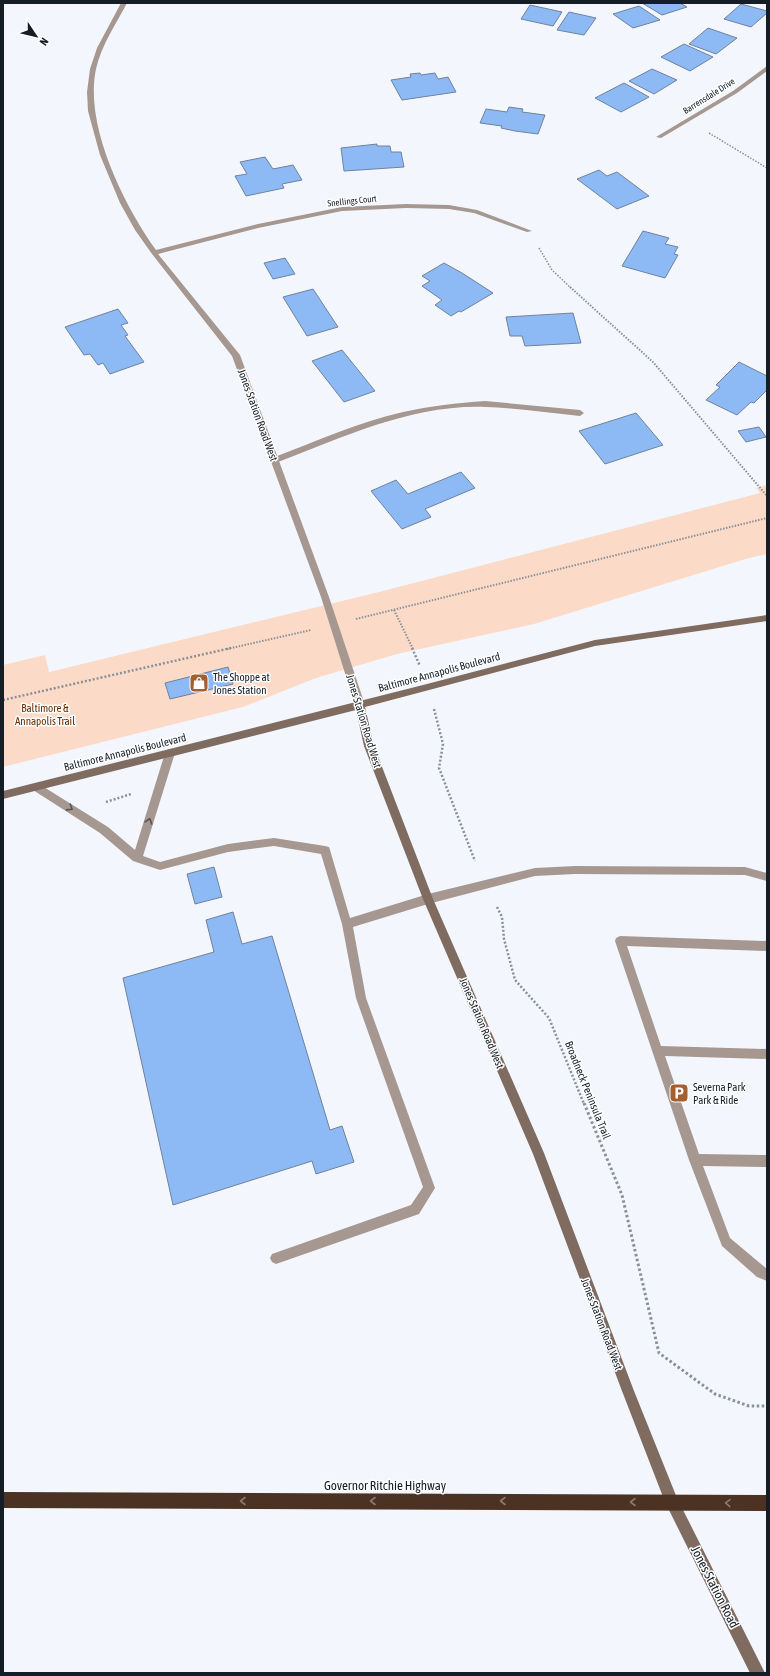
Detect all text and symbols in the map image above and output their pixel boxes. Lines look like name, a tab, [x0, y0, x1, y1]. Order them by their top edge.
north arrow	[16, 16, 56, 56]
text: N	[37, 36, 51, 48]
street label: Barrensdale Drive	[681, 76, 737, 116]
street label: Snellings Court	[327, 193, 378, 209]
street label: Jones Station Road West	[236, 367, 280, 463]
street label: Baltimore Annapolis Boulevard	[377, 650, 501, 694]
place label: The Shoppe at Jones Station	[213, 671, 270, 696]
shop icon: The Shoppe at Jones Station	[188, 672, 210, 694]
street label: Jones Station Road West	[344, 673, 384, 769]
park label: Baltimore & Annapolis Trail	[15, 702, 75, 727]
street label: Baltimore Annapolis Boulevard	[63, 731, 187, 773]
one-way arrow	[65, 803, 72, 810]
one-way arrow	[144, 817, 153, 824]
street label: Jones Station Road West	[457, 976, 507, 1070]
street label: Broadneck Peninsula Trail	[563, 1039, 613, 1141]
place label: Severna Park Park & Ride	[693, 1081, 746, 1106]
parking icon: Severna Park Park & Ride	[668, 1082, 690, 1104]
street label: Jones Station Road West	[579, 1276, 625, 1372]
street label: Governor Ritchie Highway	[324, 1478, 447, 1493]
one-way arrow	[240, 1497, 246, 1505]
one-way arrow	[370, 1497, 376, 1505]
one-way arrow	[500, 1497, 506, 1505]
one-way arrow	[630, 1498, 636, 1506]
one-way arrow	[725, 1498, 731, 1507]
street label: Jones Station Road	[688, 1544, 742, 1630]

